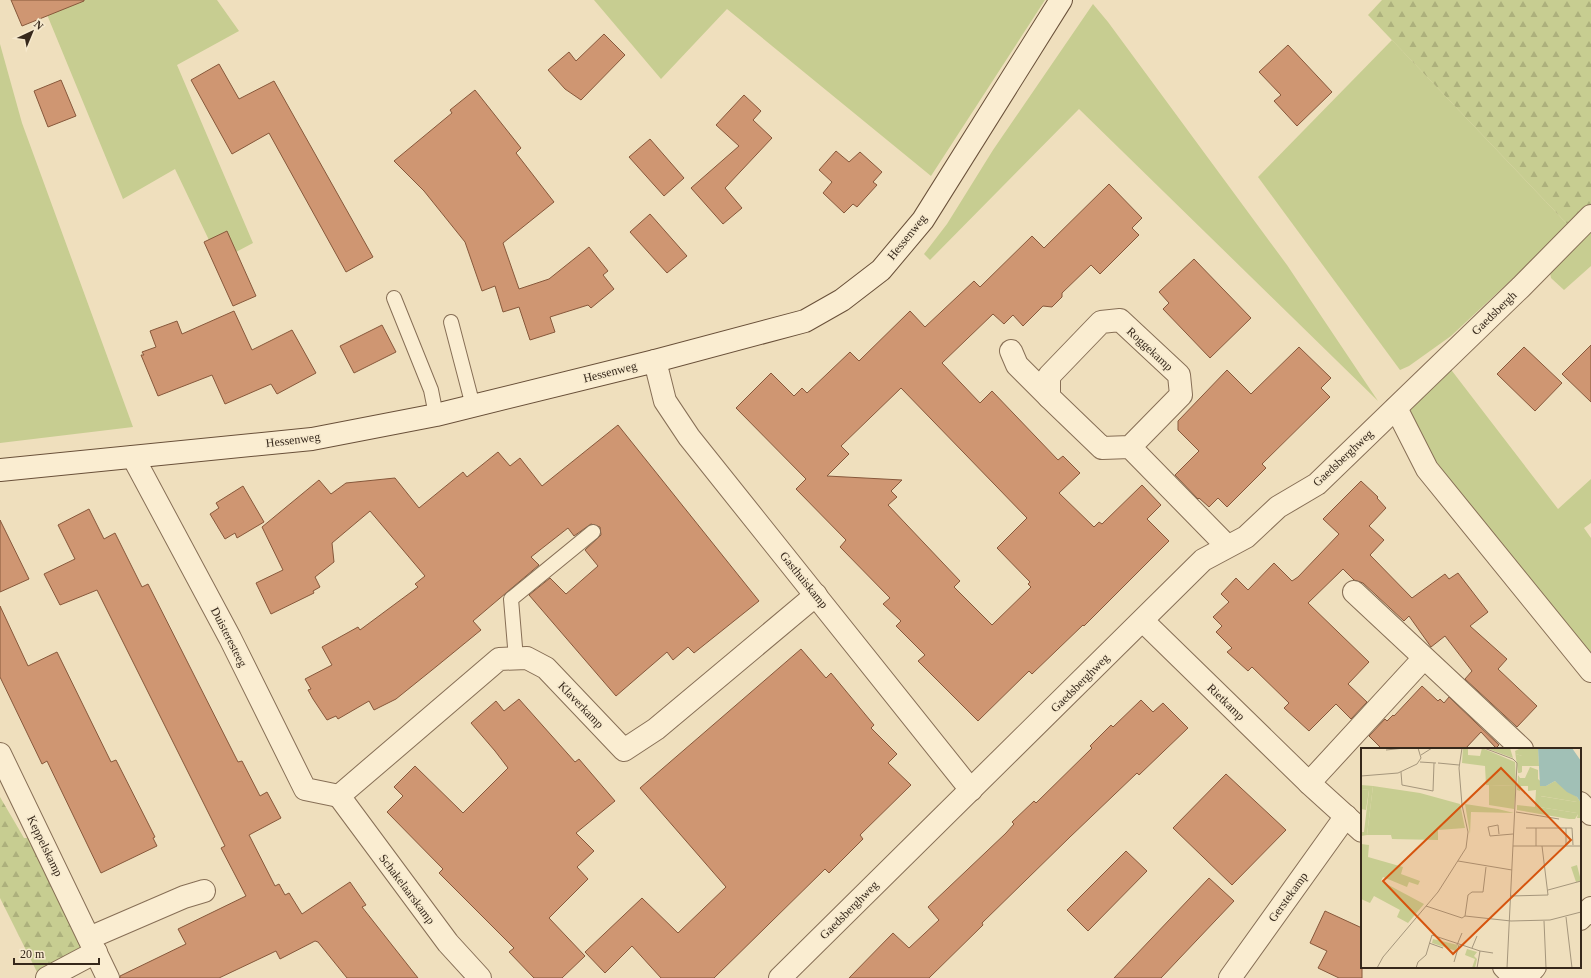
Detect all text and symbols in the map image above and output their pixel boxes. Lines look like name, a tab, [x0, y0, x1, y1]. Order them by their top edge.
north arrow	[12, 12, 52, 52]
text: N	[32, 18, 46, 32]
street label: Hessenweg	[884, 211, 930, 263]
street label: Gaedsbergh	[1469, 288, 1519, 338]
street label: Roggekamp	[1124, 324, 1176, 374]
street label: Hessenweg	[582, 359, 638, 385]
street label: Gaedsberghweg	[1310, 427, 1376, 489]
street label: Hessenweg	[265, 430, 321, 450]
street label: Gasthuiskamp	[777, 549, 831, 611]
street label: Duisteresteeg	[208, 605, 250, 669]
street label: Gaedsberghweg	[1048, 651, 1112, 715]
street label: Klaverkamp	[555, 679, 607, 731]
street label: Rietkamp	[1204, 681, 1248, 723]
inset map	[1361, 748, 1581, 968]
street label: Keppelskamp	[24, 813, 66, 879]
street label: Schakelaarskamp	[376, 851, 438, 927]
street label: Gerstekamp	[1265, 869, 1311, 925]
street label: Gaedsberghweg	[817, 878, 881, 942]
scale bar	[14, 940, 99, 966]
text: 20 m	[20, 947, 45, 961]

